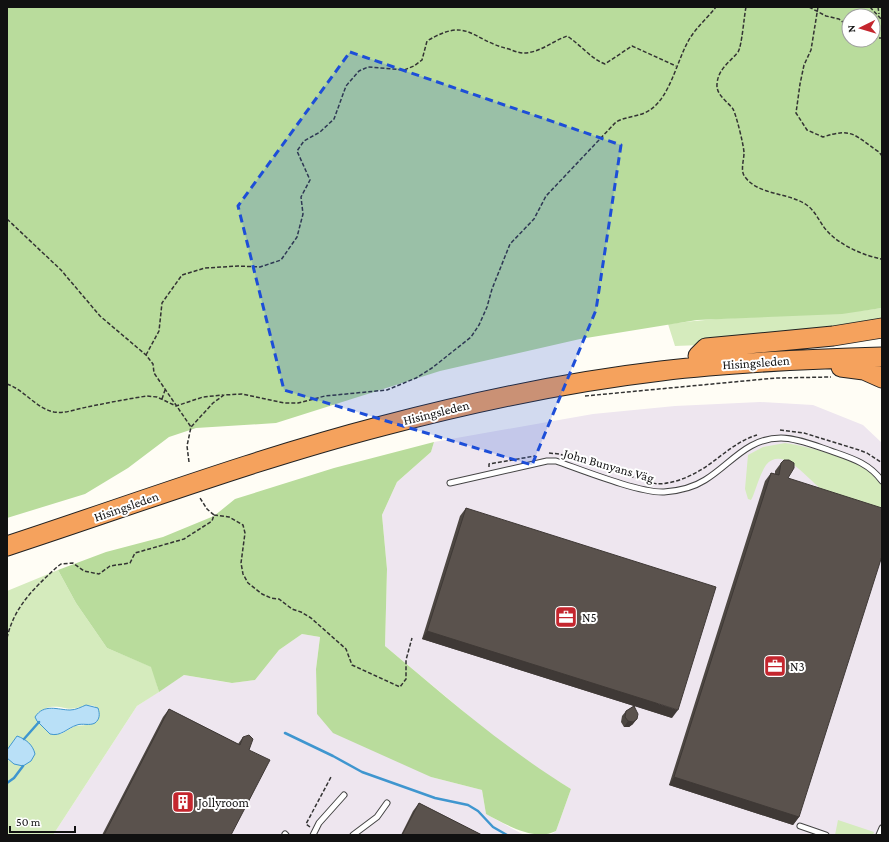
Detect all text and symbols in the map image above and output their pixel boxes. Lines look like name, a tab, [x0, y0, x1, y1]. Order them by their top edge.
north arrow	[841, 8, 881, 48]
text: N	[845, 24, 857, 33]
street label: Hisingsleden	[722, 353, 790, 372]
street label: Hisingsleden	[402, 397, 471, 428]
street label: John Bunyans Väg	[561, 445, 656, 486]
street label: Hisingsleden	[92, 488, 160, 525]
office icon: N5	[553, 604, 579, 630]
place label: N5	[582, 610, 597, 625]
office icon: N3	[762, 653, 788, 679]
place label: N3	[790, 659, 805, 674]
building icon: Jollyroom	[170, 789, 196, 815]
place label: Jollyroom	[197, 795, 249, 810]
scale bar	[10, 808, 75, 834]
text: 50 m	[16, 815, 41, 829]

